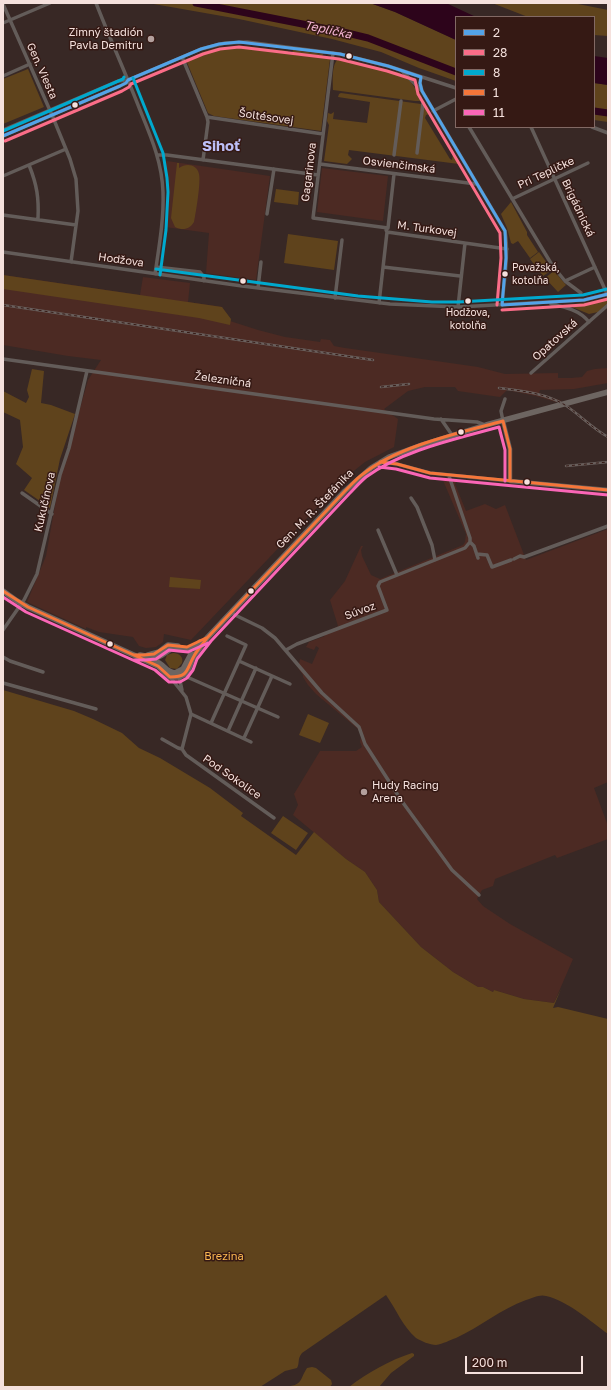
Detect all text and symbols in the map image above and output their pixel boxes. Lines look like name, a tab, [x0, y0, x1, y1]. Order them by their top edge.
legend	[455, 16, 595, 128]
water label: Teplička	[303, 18, 353, 42]
text: 2	[493, 25, 500, 40]
place label: Zimný štadión Pavla Demitru	[69, 26, 143, 52]
marker: Zimný štadión Pavla Demitru	[146, 34, 156, 44]
street label: Gen. Viesta	[24, 41, 60, 101]
text: 28	[493, 45, 507, 60]
unlabelled marker	[344, 51, 354, 61]
text: 8	[493, 65, 500, 80]
text: 1	[493, 85, 499, 100]
unlabelled marker	[70, 100, 80, 110]
text: 11	[493, 105, 505, 120]
street label: Šoltésovej	[238, 107, 294, 127]
district label: Sihoť	[202, 137, 240, 155]
street label: Gagarinova	[299, 142, 319, 202]
street label: Osvienčimská	[362, 154, 436, 176]
street label: Pri Tepličke	[516, 154, 576, 192]
street label: Brigádnická	[559, 177, 597, 239]
street label: M. Turkovej	[396, 218, 458, 240]
street label: Hodžova	[97, 250, 145, 270]
place label: Považská, kotolňa	[512, 262, 560, 286]
marker: Považská, kotolňa	[500, 269, 510, 279]
unlabelled marker	[238, 276, 248, 286]
marker: Hodžova, kotolňa	[463, 296, 473, 306]
place label: Hodžova, kotolňa	[446, 307, 490, 330]
street label: Opatovská	[530, 316, 580, 364]
street label: Železničná	[194, 370, 252, 390]
unlabelled marker	[456, 427, 466, 437]
street label: Gen. M. R. Štefánika	[274, 466, 356, 552]
street label: Kukučínova	[32, 471, 58, 533]
unlabelled marker	[522, 477, 532, 487]
unlabelled marker	[246, 586, 256, 596]
street label: Súvoz	[343, 599, 377, 623]
unlabelled marker	[105, 639, 115, 649]
street label: Pod Sokolice	[200, 752, 264, 802]
place label: Hudy Racing Arena	[372, 779, 439, 805]
marker: Hudy Racing Arena	[359, 787, 369, 797]
park label: Brezina	[204, 1250, 244, 1264]
scale bar	[467, 1348, 585, 1374]
text: 200 m	[472, 1355, 507, 1370]

